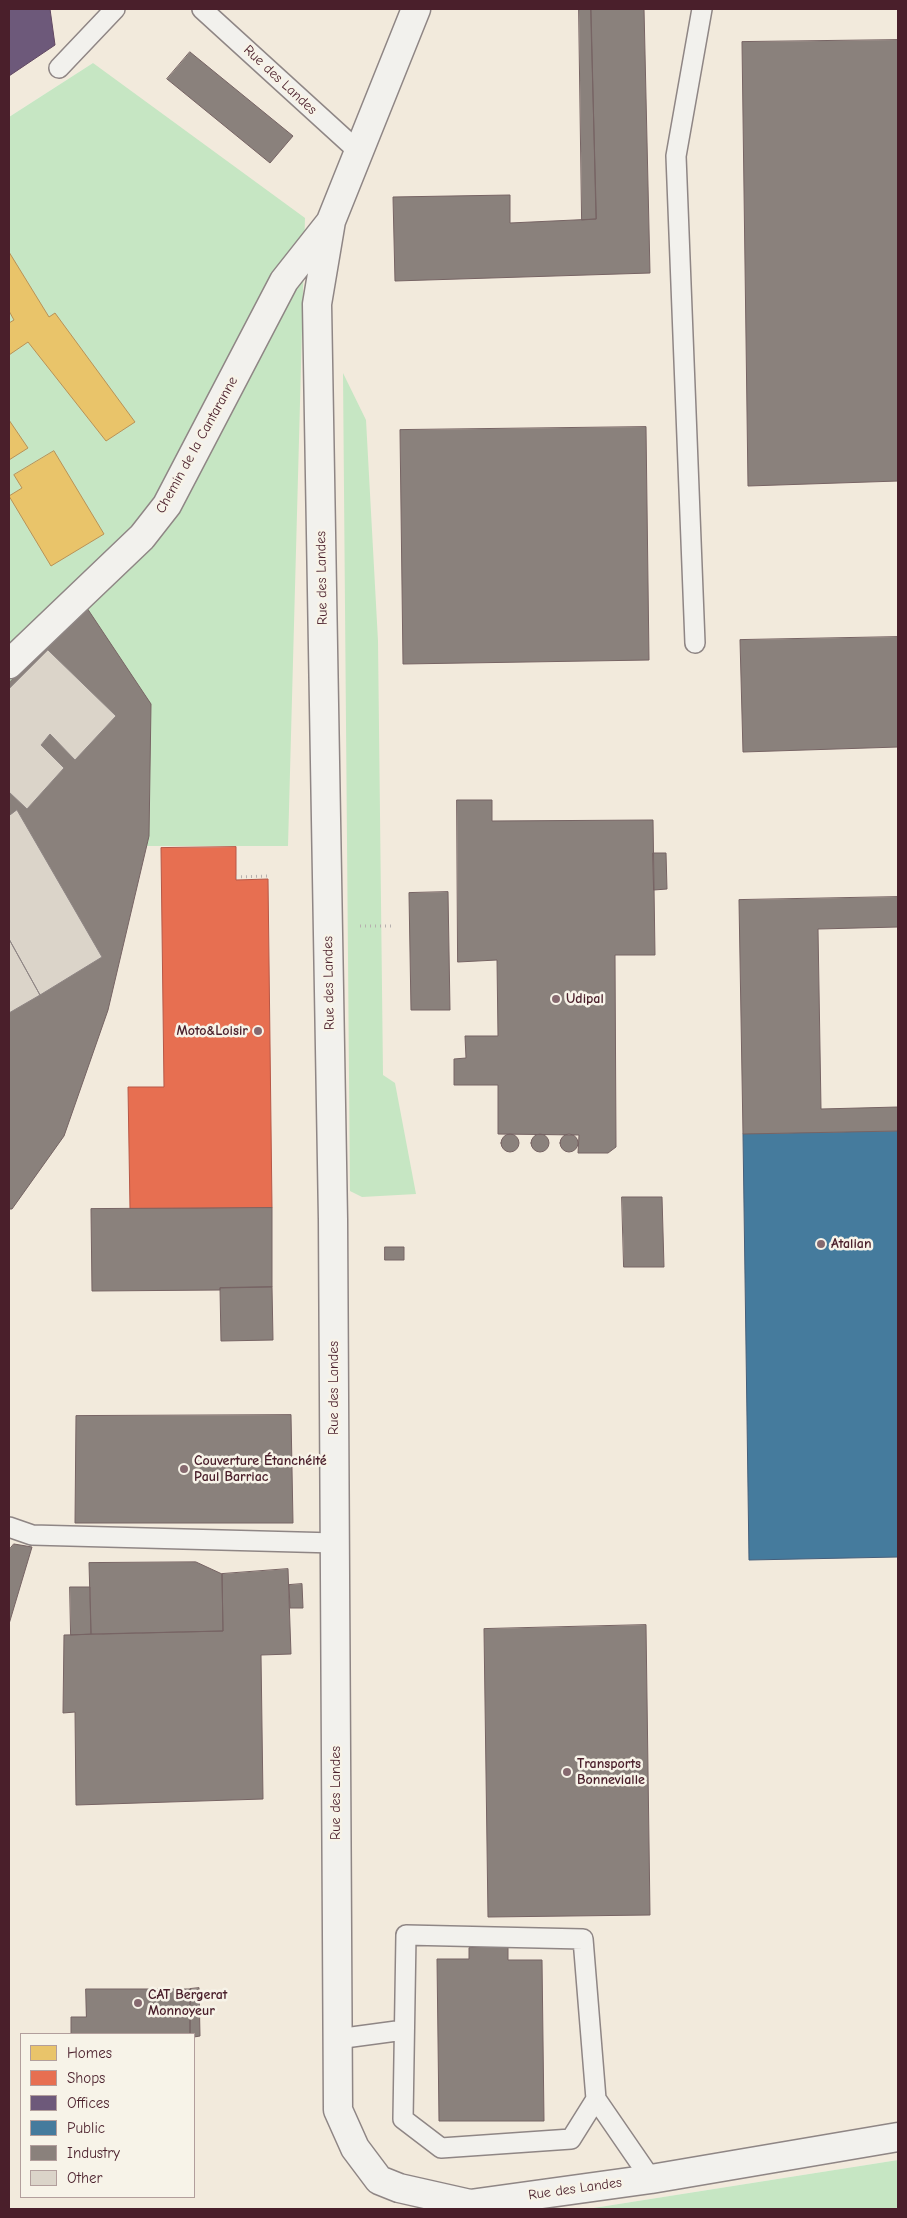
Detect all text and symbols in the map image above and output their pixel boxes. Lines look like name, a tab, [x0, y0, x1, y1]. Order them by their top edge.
street label: Rue des Landes	[240, 42, 320, 118]
street label: Chemin de la Cantaranne	[152, 374, 242, 516]
street label: Rue des Landes	[313, 531, 331, 625]
street label: Rue des Landes	[320, 936, 338, 1030]
place label: Udipal	[566, 991, 604, 1007]
marker: Udipal	[550, 993, 562, 1005]
place label: Moto&Loisir	[176, 1023, 248, 1039]
marker: Moto&Loisir	[252, 1025, 264, 1037]
place label: Atalian	[831, 1236, 872, 1252]
marker: Atalian	[815, 1238, 827, 1250]
street label: Rue des Landes	[326, 1341, 342, 1435]
place label: Couverture Étanchéité Paul Barriac	[194, 1453, 327, 1485]
marker: Couverture Étanchéité Paul Barriac	[178, 1463, 190, 1475]
street label: Rue des Landes	[328, 1746, 344, 1840]
place label: Transports Bonnevialle	[577, 1756, 645, 1788]
marker: Transports Bonnevialle	[561, 1766, 573, 1778]
place label: CAT Bergerat Monnoyeur	[148, 1987, 227, 2020]
marker: CAT Bergerat Monnoyeur	[132, 1997, 144, 2009]
legend	[20, 2033, 195, 2198]
text: Homes	[67, 2044, 112, 2062]
text: Shops	[67, 2069, 105, 2087]
text: Offices	[67, 2094, 109, 2112]
text: Public	[67, 2119, 105, 2137]
text: Industry	[67, 2144, 120, 2162]
text: Other	[67, 2169, 102, 2187]
street label: Rue des Landes	[527, 2174, 623, 2204]

